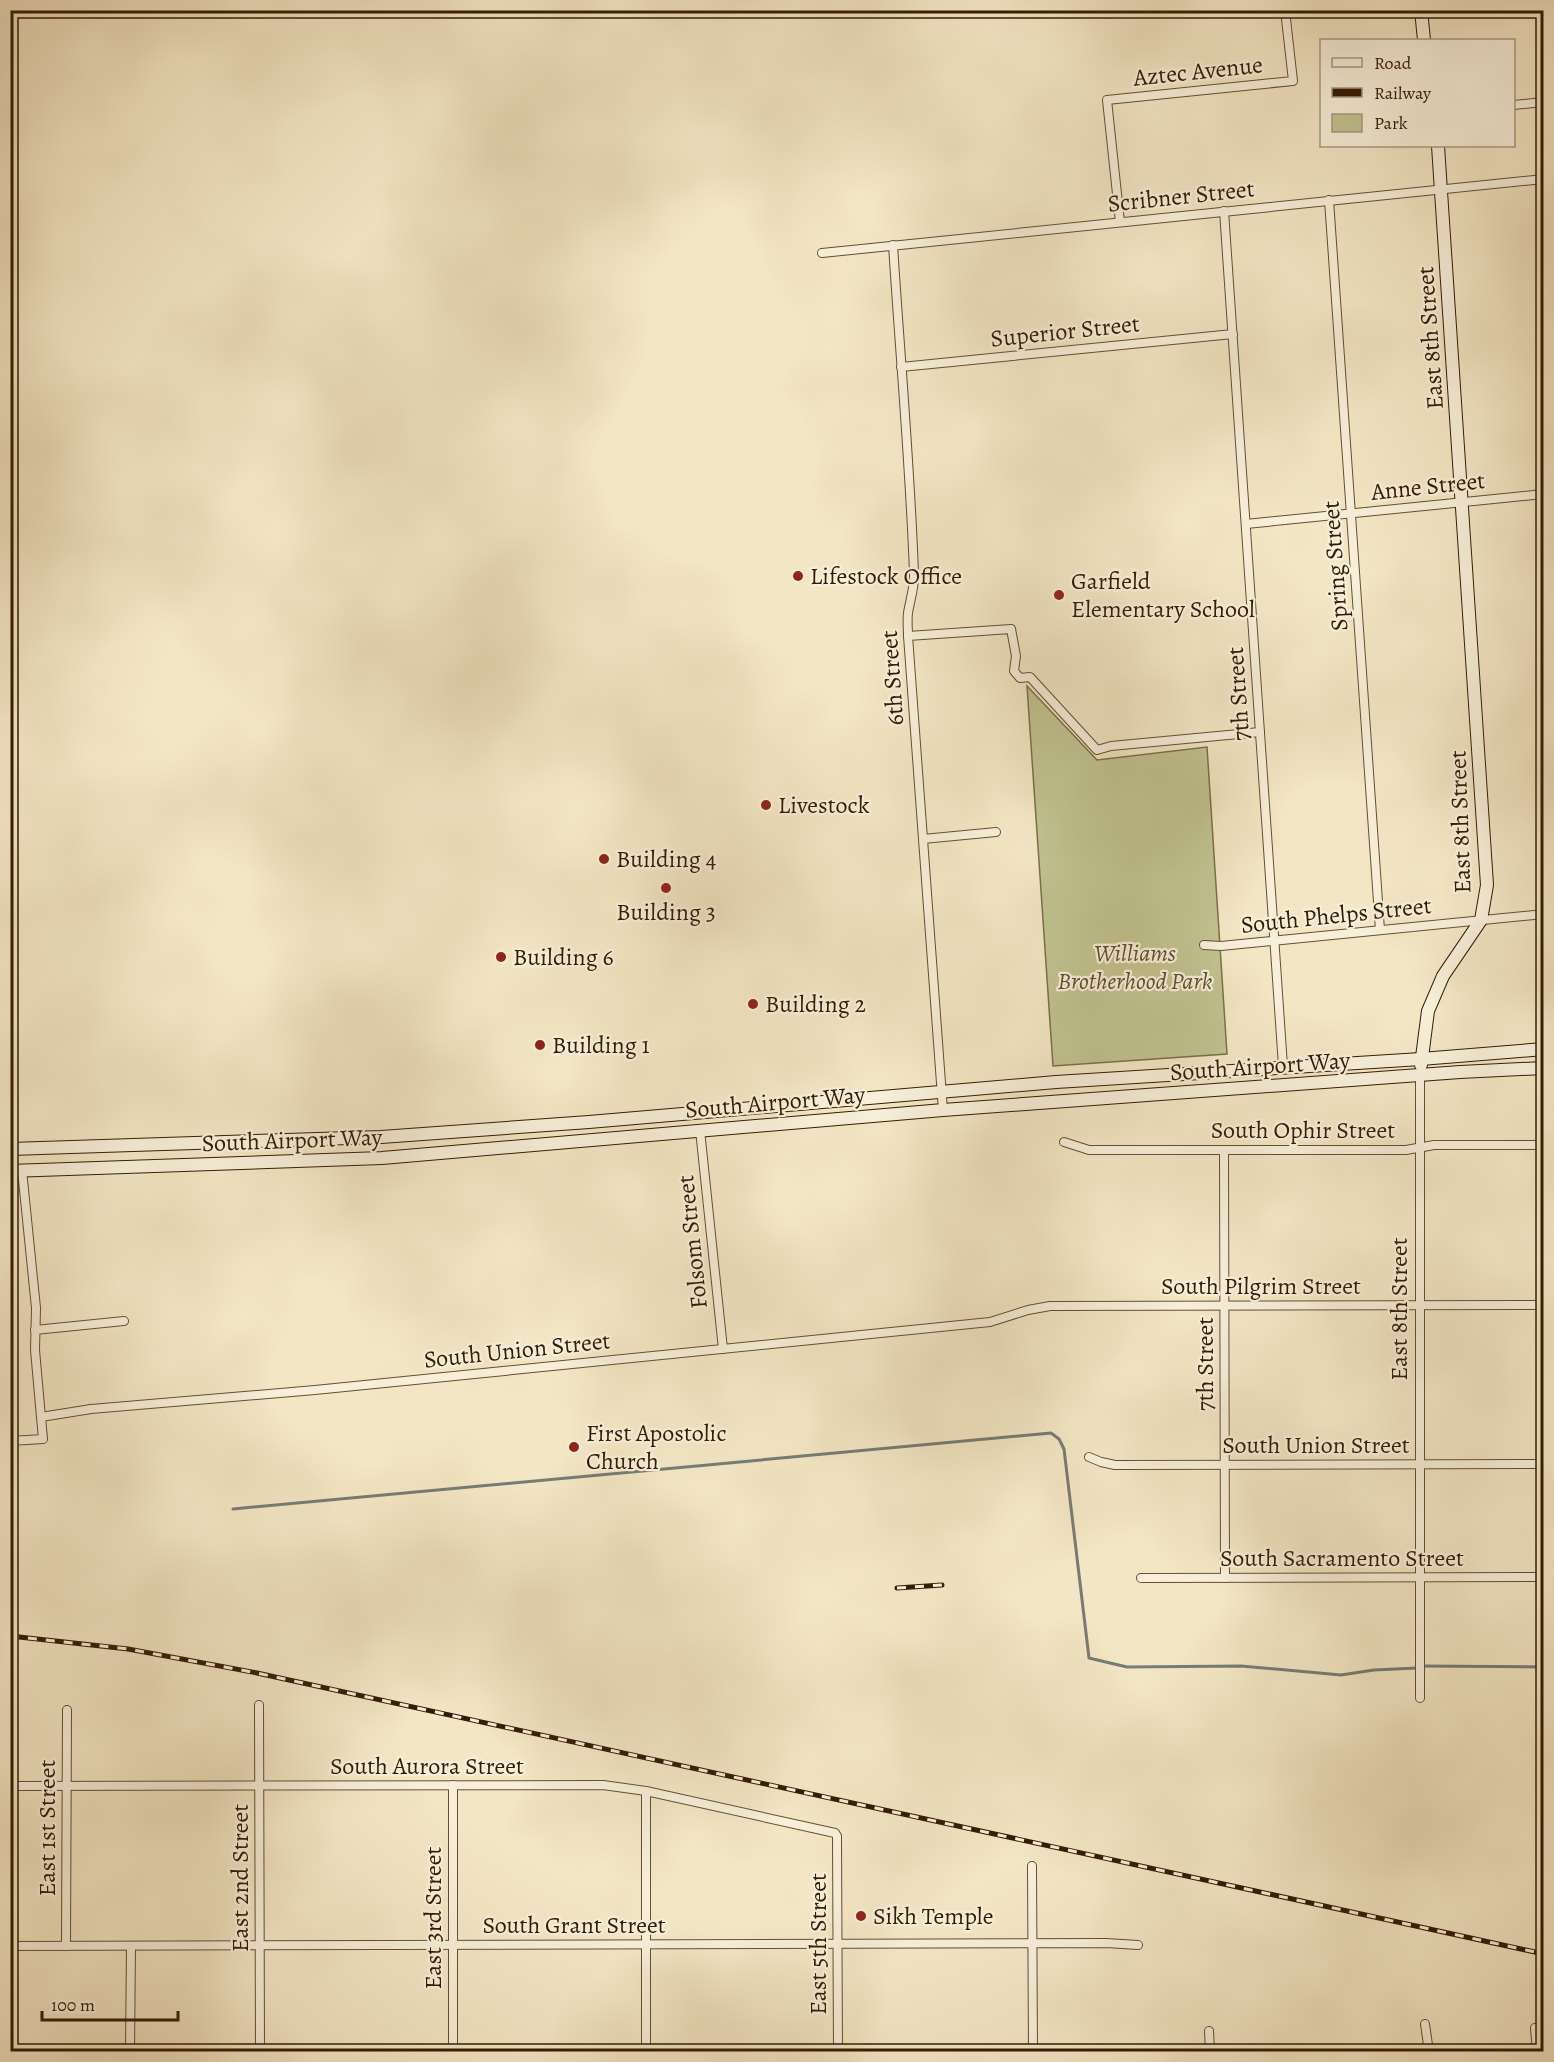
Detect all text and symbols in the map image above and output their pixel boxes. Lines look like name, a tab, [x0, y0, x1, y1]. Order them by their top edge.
legend	[1320, 39, 1515, 147]
street label: Aztec Avenue	[1131, 48, 1264, 94]
text: Road	[1374, 51, 1412, 75]
text: Railway	[1374, 81, 1432, 105]
text: Park	[1374, 111, 1408, 135]
street label: Scribner Street	[1106, 172, 1256, 220]
street label: East 8th Street	[1409, 265, 1451, 411]
street label: Superior Street	[989, 307, 1141, 355]
street label: Anne Street	[1368, 464, 1487, 508]
street label: Spring Street	[1314, 500, 1356, 632]
place label: Lifestock Office	[810, 560, 962, 592]
place label: Garfield Elementary School	[1071, 565, 1255, 625]
marker: Lifestock Office	[791, 569, 805, 583]
marker: Garfield Elementary School	[1052, 588, 1066, 602]
street label: 6th Street	[873, 629, 911, 727]
street label: 7th Street	[1219, 646, 1257, 742]
street label: East 8th Street	[1442, 750, 1478, 894]
place label: Livestock	[778, 789, 870, 821]
marker: Livestock	[759, 798, 773, 812]
place label: Building 4	[616, 843, 717, 875]
marker: Building 4	[597, 852, 611, 866]
marker: Building 3	[659, 881, 673, 895]
street label: South Phelps Street	[1239, 889, 1433, 941]
place label: Building 3	[616, 896, 716, 928]
park label: Williams Brotherhood Park	[1058, 937, 1213, 997]
place label: Building 6	[513, 941, 614, 973]
marker: Building 6	[494, 950, 508, 964]
place label: Building 2	[765, 988, 866, 1020]
marker: Building 2	[746, 997, 760, 1011]
place label: Building 1	[552, 1029, 650, 1061]
marker: Building 1	[533, 1038, 547, 1052]
street label: South Airport Way	[1169, 1044, 1351, 1088]
street label: South Airport Way	[684, 1078, 867, 1126]
street label: South Ophir Street	[1211, 1114, 1395, 1146]
street label: South Airport Way	[201, 1121, 383, 1159]
street label: Folsom Street	[669, 1173, 715, 1310]
street label: East 8th Street	[1383, 1237, 1415, 1381]
street label: South Pilgrim Street	[1161, 1270, 1361, 1302]
street label: 7th Street	[1189, 1317, 1221, 1411]
street label: South Union Street	[422, 1324, 612, 1376]
place label: First Apostolic Church	[586, 1417, 727, 1477]
street label: South Union Street	[1222, 1429, 1410, 1461]
marker: First Apostolic Church	[567, 1440, 581, 1454]
street label: South Sacramento Street	[1220, 1542, 1464, 1574]
street label: South Aurora Street	[330, 1750, 524, 1782]
street label: East 1st Street	[31, 1760, 63, 1896]
street label: East 2nd Street	[224, 1804, 256, 1952]
street label: East 3rd Street	[417, 1847, 449, 1989]
street label: East 5th Street	[802, 1873, 834, 2015]
place label: Sikh Temple	[873, 1900, 993, 1932]
street label: South Grant Street	[482, 1909, 666, 1941]
marker: Sikh Temple	[854, 1909, 868, 1923]
scale bar	[42, 1984, 178, 2022]
text: 100 m	[51, 1993, 95, 2017]

